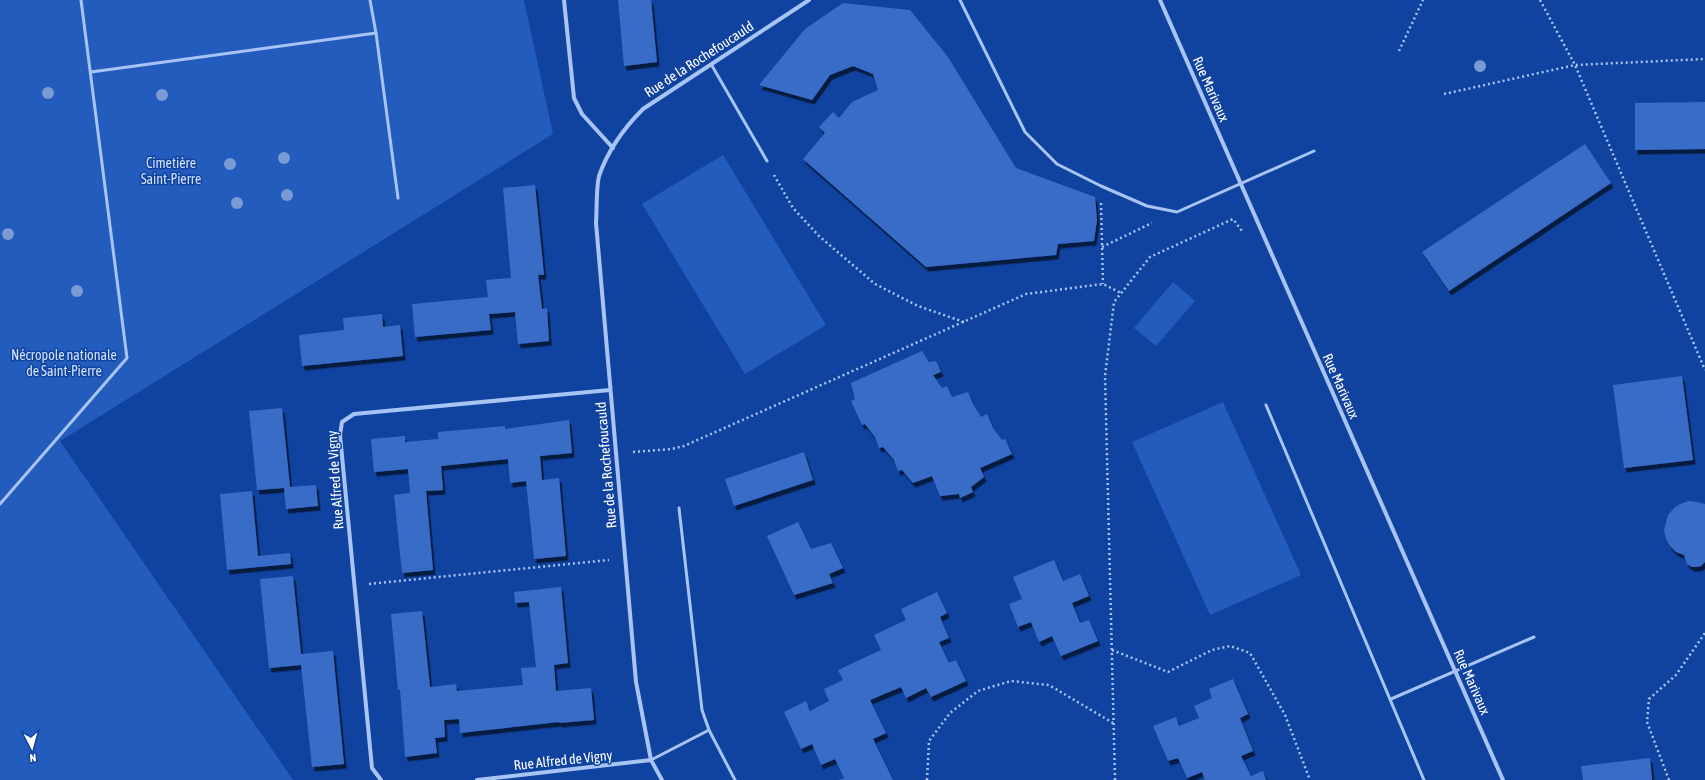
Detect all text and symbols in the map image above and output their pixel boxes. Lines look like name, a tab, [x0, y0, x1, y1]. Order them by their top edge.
street label: Rue de la Rochefoucauld	[641, 18, 757, 100]
street label: Rue Marivaux	[1189, 54, 1233, 124]
park label: Cimetière Saint-Pierre	[141, 155, 201, 187]
park label: Nécropole nationale de Saint-Pierre	[11, 347, 117, 379]
street label: Rue Marivaux	[1319, 351, 1363, 421]
street label: Rue de la Rochefoucauld	[593, 401, 619, 529]
street label: Rue Alfred de Vigny	[324, 430, 346, 530]
street label: Rue Marivaux	[1450, 647, 1494, 717]
north arrow	[12, 728, 52, 768]
street label: Rue Alfred de Vigny	[513, 747, 613, 773]
text: N	[29, 752, 37, 764]

